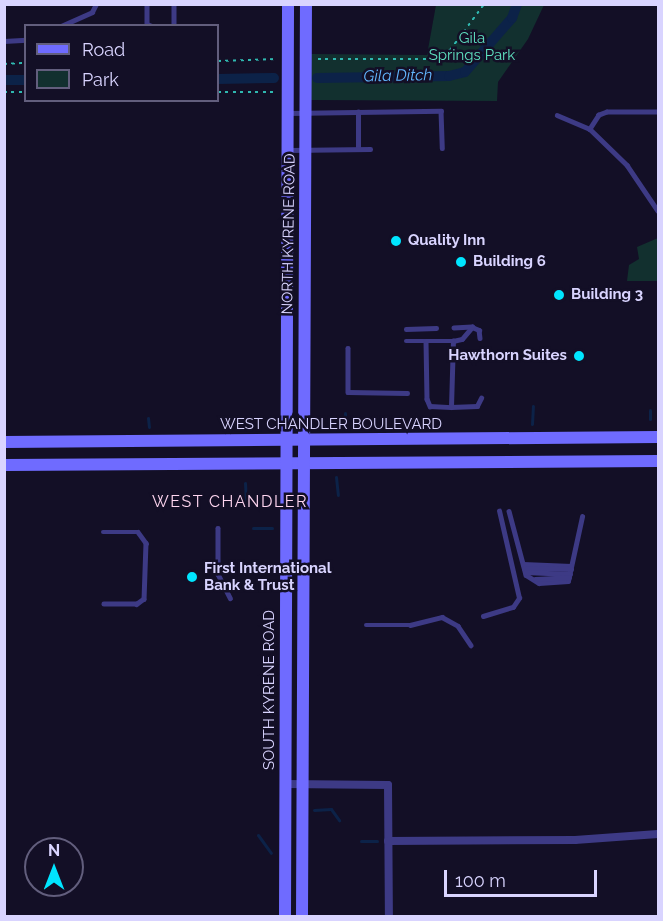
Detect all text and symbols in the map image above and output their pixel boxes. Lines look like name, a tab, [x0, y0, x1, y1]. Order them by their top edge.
legend	[24, 24, 219, 102]
park label: Gila Springs Park	[429, 29, 515, 64]
text: Road	[82, 39, 125, 60]
water label: Gila Ditch	[363, 66, 433, 86]
text: Park	[82, 69, 119, 90]
street label: NORTH KYRENE ROAD	[279, 153, 299, 315]
place label: Quality Inn	[408, 232, 486, 250]
marker: Quality Inn	[389, 234, 403, 248]
place label: Building 6	[473, 253, 546, 271]
marker: Building 6	[454, 255, 468, 269]
place label: Building 3	[571, 286, 643, 304]
marker: Building 3	[552, 288, 566, 302]
place label: Hawthorn Suites	[448, 347, 567, 365]
marker: Hawthorn Suites	[572, 349, 586, 363]
street label: WEST CHANDLER BOULEVARD	[220, 416, 442, 434]
district label: WEST CHANDLER	[152, 492, 308, 512]
place label: First International Bank & Trust	[204, 559, 331, 594]
marker: First International Bank & Trust	[185, 570, 199, 584]
street label: SOUTH KYRENE ROAD	[261, 610, 279, 770]
north arrow	[24, 837, 84, 897]
text: N	[48, 841, 60, 860]
scale bar	[447, 858, 600, 896]
text: 100 m	[455, 870, 506, 891]

